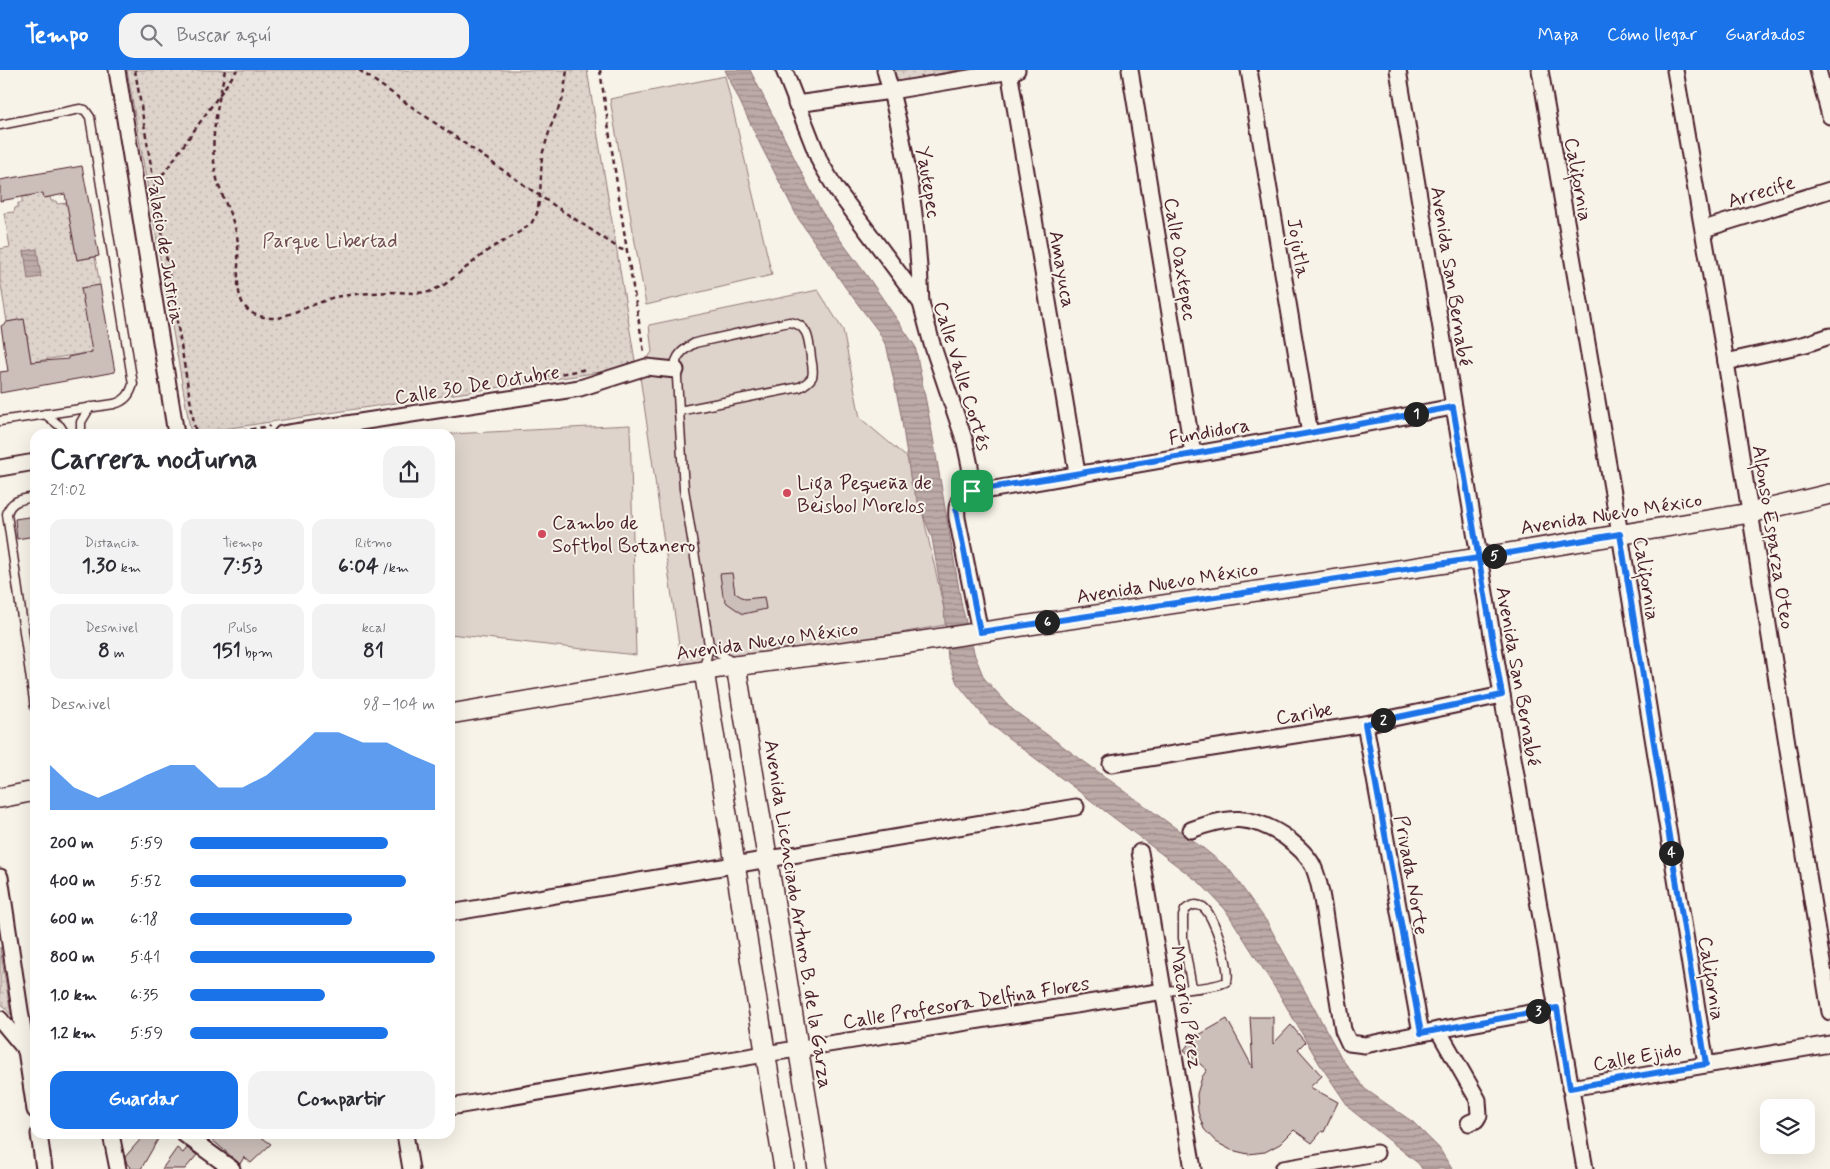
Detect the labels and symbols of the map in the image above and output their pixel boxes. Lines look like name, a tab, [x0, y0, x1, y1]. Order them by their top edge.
street label: California	[1555, 135, 1598, 224]
street label: Yautepec	[909, 144, 947, 220]
street label: Arrecife	[1724, 169, 1799, 215]
street label: Palacio de Justicia	[139, 173, 190, 327]
street label: Avenida San Bernabé	[1423, 184, 1478, 368]
street label: Calle Oaxtepec	[1156, 196, 1203, 323]
street label: Jojutla	[1279, 216, 1316, 281]
park label: Parque Libertad	[262, 228, 398, 255]
street label: Amayuca	[1041, 228, 1082, 310]
street label: Calle Valle Cortés	[926, 298, 997, 455]
street label: Calle 30 De Octubre	[393, 359, 562, 412]
pin: 1	[1404, 402, 1428, 426]
street label: Fundidora	[1167, 412, 1252, 453]
street label: Alfonso Esparza Oteo	[1743, 443, 1800, 632]
place label: Liga Pequeña de Beisbol Morelos	[797, 470, 932, 520]
pin	[951, 470, 993, 512]
marker: Liga Pequeña de Beisbol Morelos	[781, 487, 793, 499]
street label: Avenida Nuevo México	[1518, 487, 1704, 542]
place label: Cambo de Softbol Botanero	[552, 510, 696, 560]
marker: Cambo de Softbol Botanero	[536, 528, 548, 540]
street label: California	[1624, 534, 1665, 622]
pin: 5	[1482, 544, 1506, 568]
street label: Avenida Nuevo México	[1074, 556, 1260, 611]
street label: Avenida San Bernabé	[1488, 584, 1547, 768]
pin: 6	[1034, 610, 1060, 634]
street label: Avenida Nuevo México	[674, 615, 860, 668]
street label: Caribe	[1274, 697, 1334, 732]
pin: 2	[1370, 708, 1396, 732]
street label: Avenida Licenciado Arturo B. de la Garza	[757, 738, 838, 1091]
street label: Privada Norte	[1387, 813, 1434, 937]
pin: 4	[1658, 840, 1684, 866]
street label: California	[1689, 934, 1730, 1022]
street label: Macario Pérez	[1162, 944, 1209, 1071]
street label: Calle Profesora Delfina Flores	[841, 971, 1092, 1036]
pin: 3	[1526, 998, 1550, 1024]
street label: Calle Ejido	[1591, 1036, 1684, 1079]

